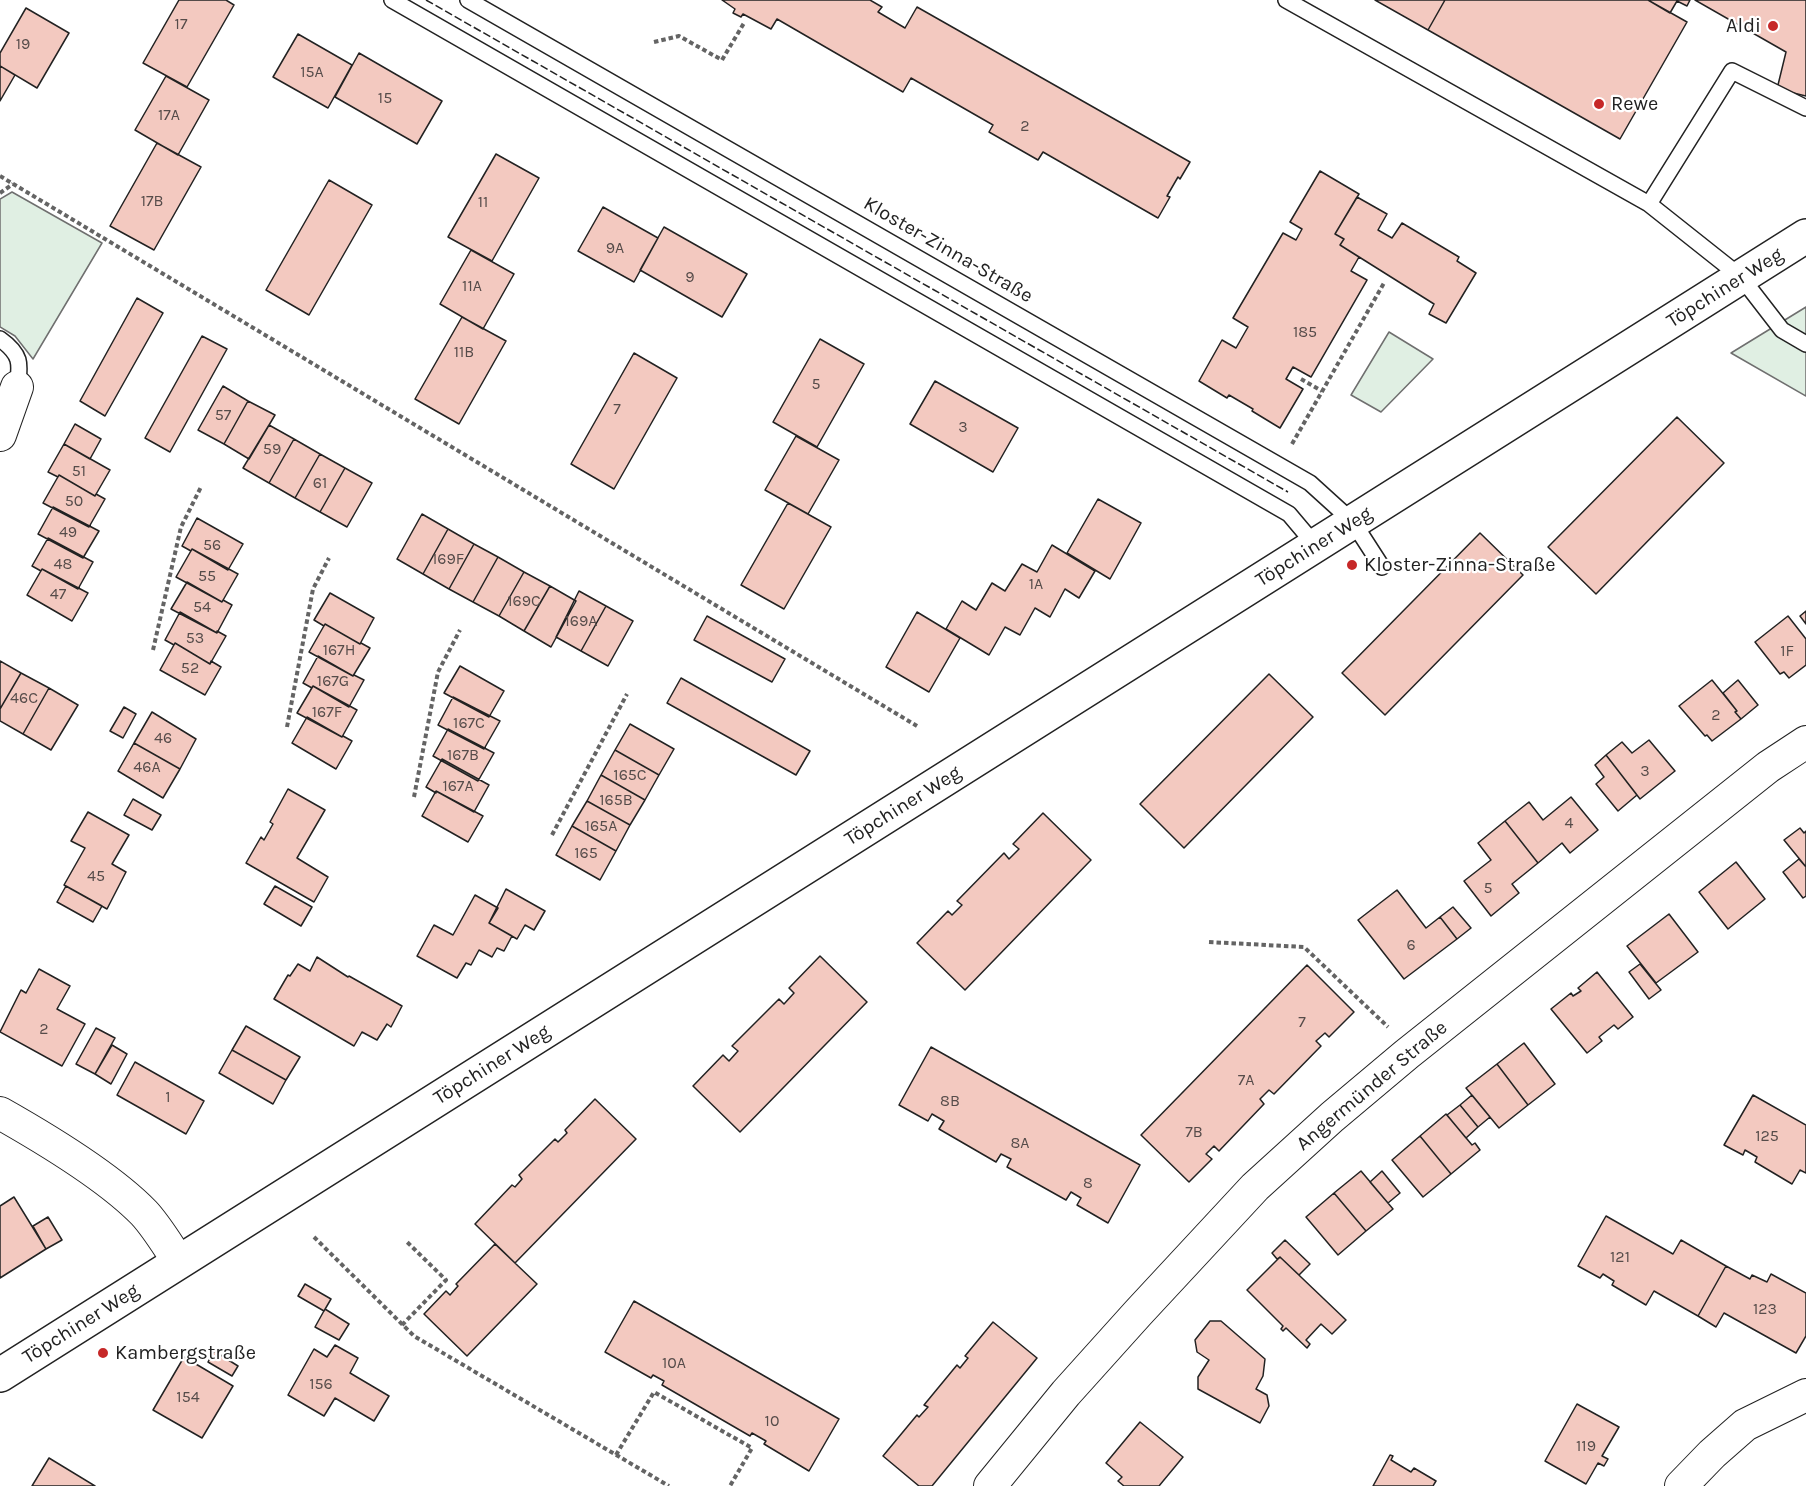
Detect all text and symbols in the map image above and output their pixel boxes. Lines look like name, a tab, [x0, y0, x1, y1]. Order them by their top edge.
house number: 17	[175, 14, 187, 34]
place label: Aldi	[1726, 14, 1761, 38]
marker: Aldi	[1766, 19, 1780, 33]
house number: 19	[16, 34, 30, 54]
house number: 15A	[300, 62, 324, 82]
house number: 15	[378, 88, 392, 108]
place label: Rewe	[1611, 92, 1658, 116]
marker: Rewe	[1592, 97, 1606, 111]
house number: 17A	[158, 105, 180, 125]
house number: 2	[1020, 116, 1030, 136]
house number: 17B	[141, 191, 163, 211]
house number: 11	[478, 192, 488, 212]
street label: Kloster-Zinna-Straße	[859, 192, 1037, 308]
house number: 9A	[606, 238, 624, 258]
street label: Töpchiner Weg	[1662, 243, 1788, 333]
house number: 9	[685, 267, 695, 287]
house number: 11A	[462, 276, 482, 296]
house number: 185	[1293, 322, 1317, 342]
house number: 11B	[454, 342, 474, 362]
house number: 5	[811, 374, 821, 394]
house number: 7	[613, 399, 621, 419]
house number: 57	[215, 405, 231, 425]
house number: 3	[958, 417, 968, 437]
house number: 59	[263, 439, 281, 459]
house number: 51	[72, 461, 86, 481]
house number: 61	[313, 473, 327, 493]
house number: 50	[65, 491, 83, 511]
street label: Töpchiner Weg	[1251, 502, 1377, 592]
house number: 49	[59, 522, 77, 542]
house number: 56	[203, 535, 221, 555]
house number: 169F	[432, 549, 464, 569]
place label: Kloster-Zinna-Straße	[1364, 553, 1555, 577]
house number: 48	[54, 554, 72, 574]
marker: Kloster-Zinna-Straße	[1345, 558, 1359, 572]
house number: 55	[198, 566, 216, 586]
house number: 1A	[1029, 574, 1043, 594]
house number: 47	[50, 584, 66, 604]
house number: 169C	[507, 591, 541, 611]
house number: 54	[193, 597, 211, 617]
house number: 169A	[565, 611, 597, 631]
house number: 53	[186, 628, 204, 648]
house number: 167H	[323, 640, 355, 660]
house number: 1F	[1780, 641, 1794, 661]
house number: 52	[181, 658, 199, 678]
house number: 167G	[317, 671, 349, 691]
house number: 46C	[10, 688, 38, 708]
house number: 167F	[312, 702, 342, 722]
house number: 2	[1711, 705, 1721, 725]
house number: 167C	[453, 713, 485, 733]
house number: 46	[154, 728, 172, 748]
house number: 167B	[447, 745, 479, 765]
house number: 46A	[133, 757, 161, 777]
street label: Töpchiner Weg	[840, 761, 966, 851]
house number: 3	[1640, 761, 1650, 781]
house number: 165C	[613, 765, 647, 785]
house number: 167A	[442, 776, 474, 796]
house number: 165B	[599, 790, 633, 810]
house number: 4	[1565, 813, 1573, 833]
house number: 165A	[585, 816, 617, 836]
house number: 165	[574, 843, 598, 863]
house number: 45	[87, 866, 105, 886]
house number: 5	[1483, 878, 1493, 898]
house number: 6	[1406, 935, 1416, 955]
house number: 7	[1298, 1012, 1306, 1032]
street label: Angermünder Straße	[1292, 1016, 1452, 1156]
house number: 2	[39, 1019, 49, 1039]
street label: Töpchiner Weg	[429, 1020, 555, 1110]
house number: 7A	[1238, 1070, 1254, 1090]
house number: 1	[165, 1087, 171, 1107]
house number: 8B	[940, 1091, 960, 1111]
house number: 7B	[1185, 1122, 1203, 1142]
house number: 125	[1755, 1126, 1779, 1146]
house number: 8A	[1010, 1133, 1030, 1153]
house number: 8	[1083, 1173, 1093, 1193]
house number: 121	[1610, 1247, 1630, 1267]
street label: Töpchiner Weg	[18, 1279, 144, 1369]
house number: 123	[1753, 1299, 1777, 1319]
place label: Kambergstraße	[115, 1341, 256, 1365]
marker: Kambergstraße	[96, 1346, 110, 1360]
house number: 10A	[662, 1353, 686, 1373]
house number: 156	[309, 1374, 333, 1394]
house number: 154	[176, 1387, 200, 1407]
house number: 10	[765, 1411, 779, 1431]
house number: 119	[1576, 1436, 1596, 1456]

